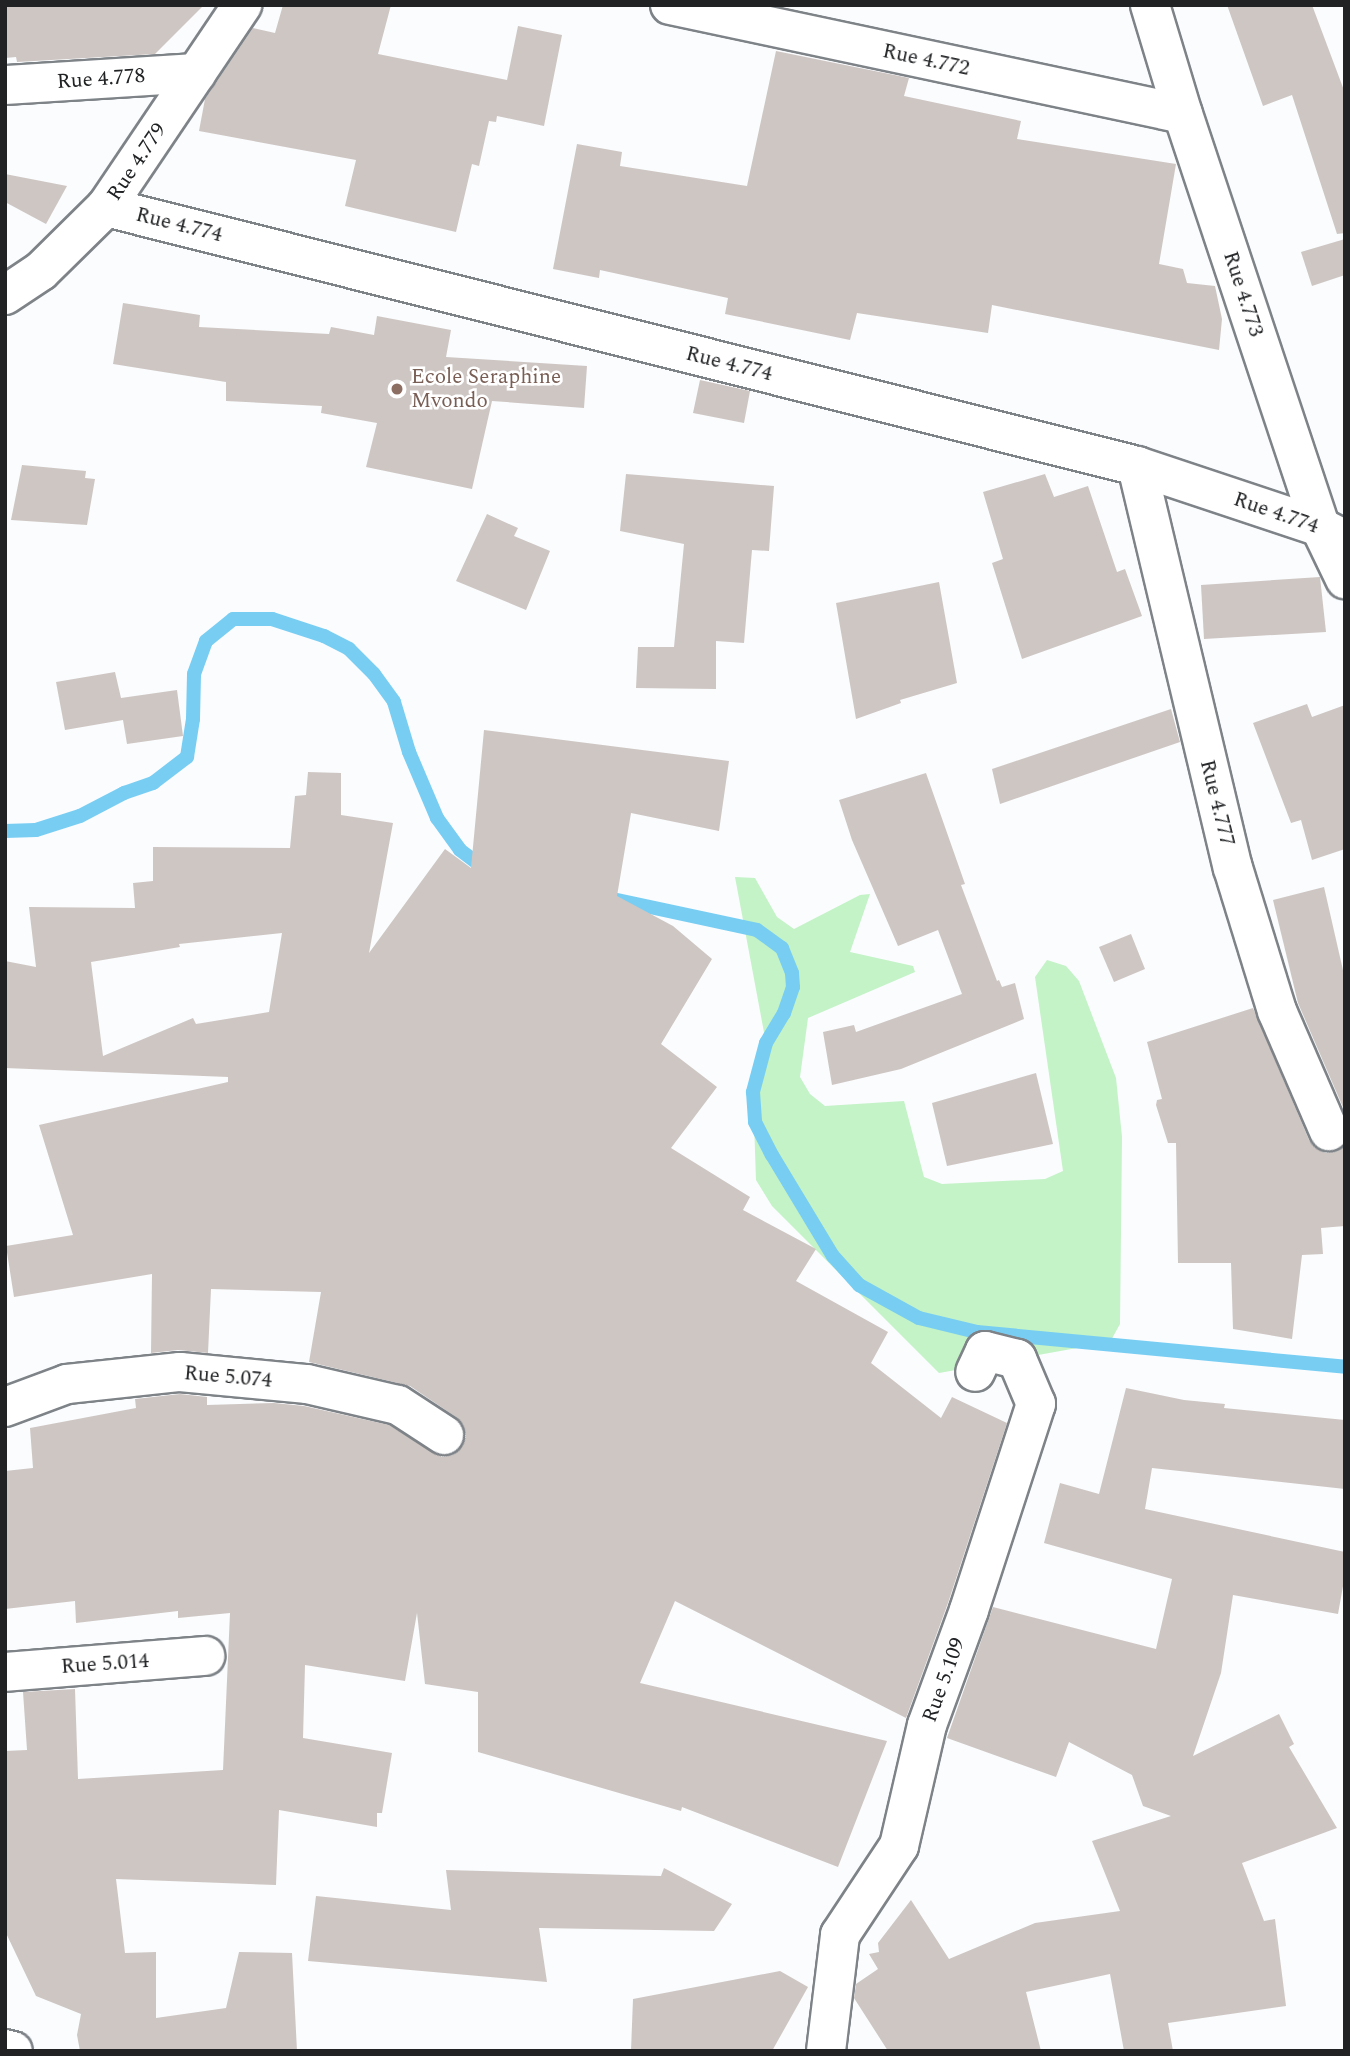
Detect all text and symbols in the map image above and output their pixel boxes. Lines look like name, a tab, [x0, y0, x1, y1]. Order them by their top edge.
street label: Rue 4.772	[880, 38, 972, 82]
street label: Rue 4.778	[56, 63, 146, 95]
street label: Rue 4.779	[102, 118, 172, 206]
street label: Rue 4.774	[133, 202, 225, 248]
street label: Rue 4.773	[1217, 248, 1269, 340]
street label: Rue 4.774	[683, 341, 775, 387]
place label: Ecole Seraphine Mvondo	[411, 364, 561, 414]
marker: Ecole Seraphine Mvondo	[389, 381, 405, 397]
street label: Rue 4.774	[1230, 487, 1322, 539]
street label: Rue 4.777	[1194, 757, 1240, 849]
street label: Rue 5.074	[183, 1361, 273, 1393]
street label: Rue 5.109	[917, 1634, 971, 1726]
street label: Rue 5.014	[60, 1648, 150, 1680]

